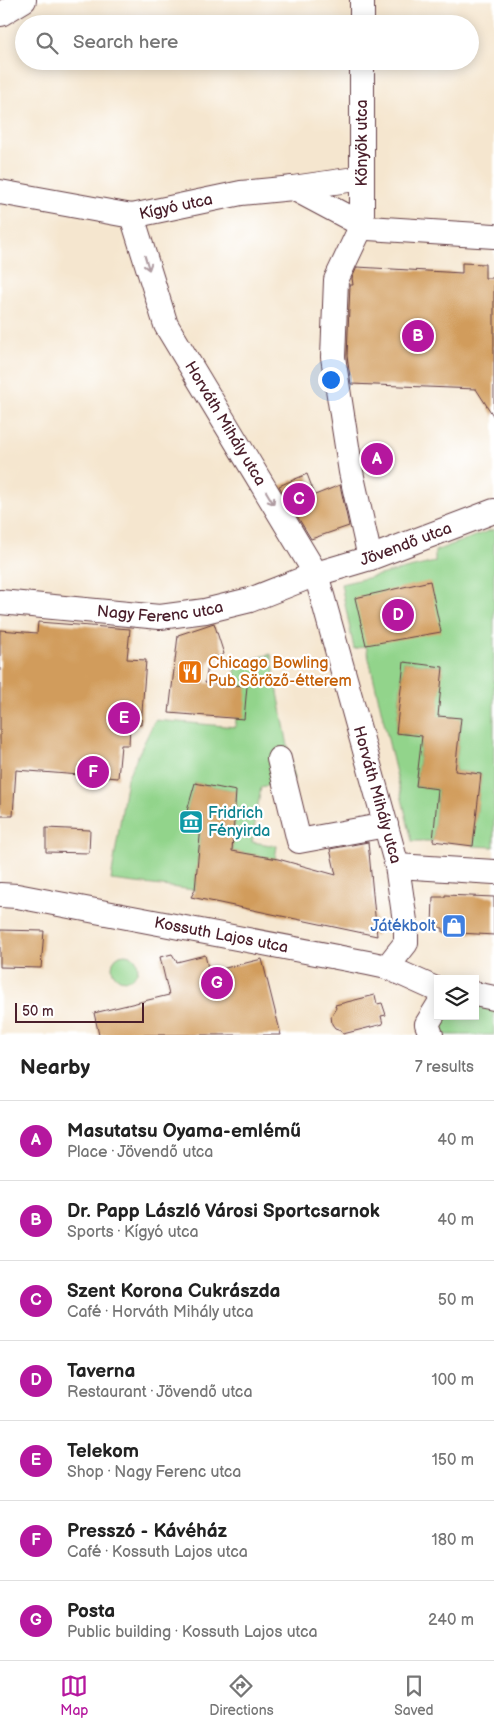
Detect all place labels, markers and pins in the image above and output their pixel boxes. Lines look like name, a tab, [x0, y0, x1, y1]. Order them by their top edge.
pin: B	[402, 317, 434, 355]
pin: A	[361, 440, 393, 478]
pin: C	[283, 480, 315, 518]
pin: D	[382, 596, 414, 634]
place label: Chicago Bowling Pub Söröző-étterem	[208, 654, 352, 691]
restaurant icon: Chicago Bowling Pub Söröző-étterem	[177, 659, 203, 685]
pin: E	[108, 699, 140, 737]
pin: F	[77, 753, 109, 791]
place label: Fridrich Fényirda	[208, 804, 270, 841]
museum icon: Fridrich Fényirda	[178, 809, 204, 835]
shop icon: Játékbolt	[441, 913, 467, 939]
place label: Játékbolt	[370, 917, 436, 936]
pin: G	[201, 964, 233, 1002]

